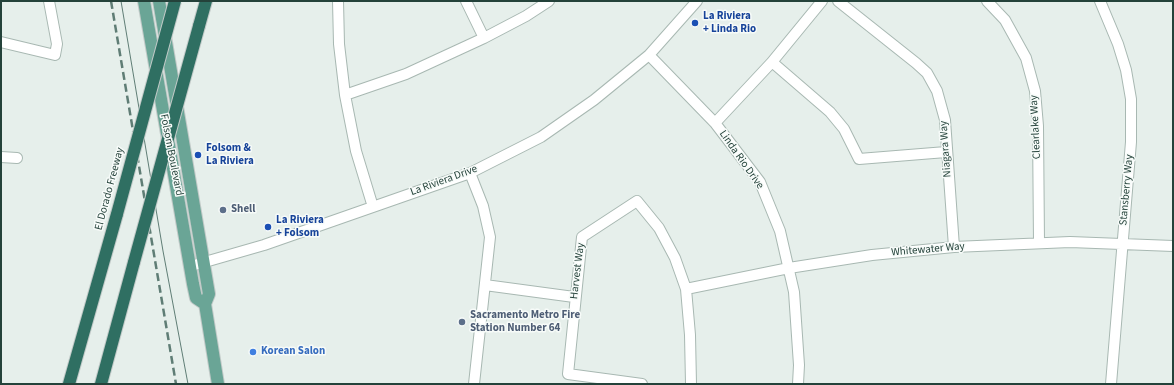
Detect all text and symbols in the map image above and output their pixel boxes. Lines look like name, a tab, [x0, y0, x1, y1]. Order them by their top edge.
place label: La Riviera + Linda Rio	[703, 10, 756, 36]
marker: La Riviera + Linda Rio	[690, 18, 700, 28]
street label: Clearlake Way	[1028, 95, 1044, 159]
street label: Folsom Boulevard	[157, 113, 185, 197]
street label: Niagara Way	[937, 120, 955, 178]
street label: Linda Rio Drive	[716, 128, 766, 192]
place label: Folsom & La Riviera	[206, 142, 254, 168]
street label: El Dorado Freeway	[93, 146, 127, 232]
marker: Folsom & La Riviera	[193, 150, 203, 160]
street label: Stansberry Way	[1117, 154, 1137, 226]
street label: La Riviera Drive	[409, 163, 479, 199]
place label: Shell	[231, 203, 255, 217]
marker: Shell	[218, 205, 228, 215]
place label: La Riviera + Folsom	[276, 214, 324, 240]
marker: La Riviera + Folsom	[263, 222, 273, 232]
street label: Whitewater Way	[891, 240, 965, 260]
street label: Harvest Way	[568, 242, 588, 300]
place label: Sacramento Metro Fire Station Number 64	[470, 309, 580, 335]
marker: Sacramento Metro Fire Station Number 64	[457, 317, 467, 327]
place label: Korean Salon	[261, 345, 325, 359]
marker: Korean Salon	[248, 347, 258, 357]

